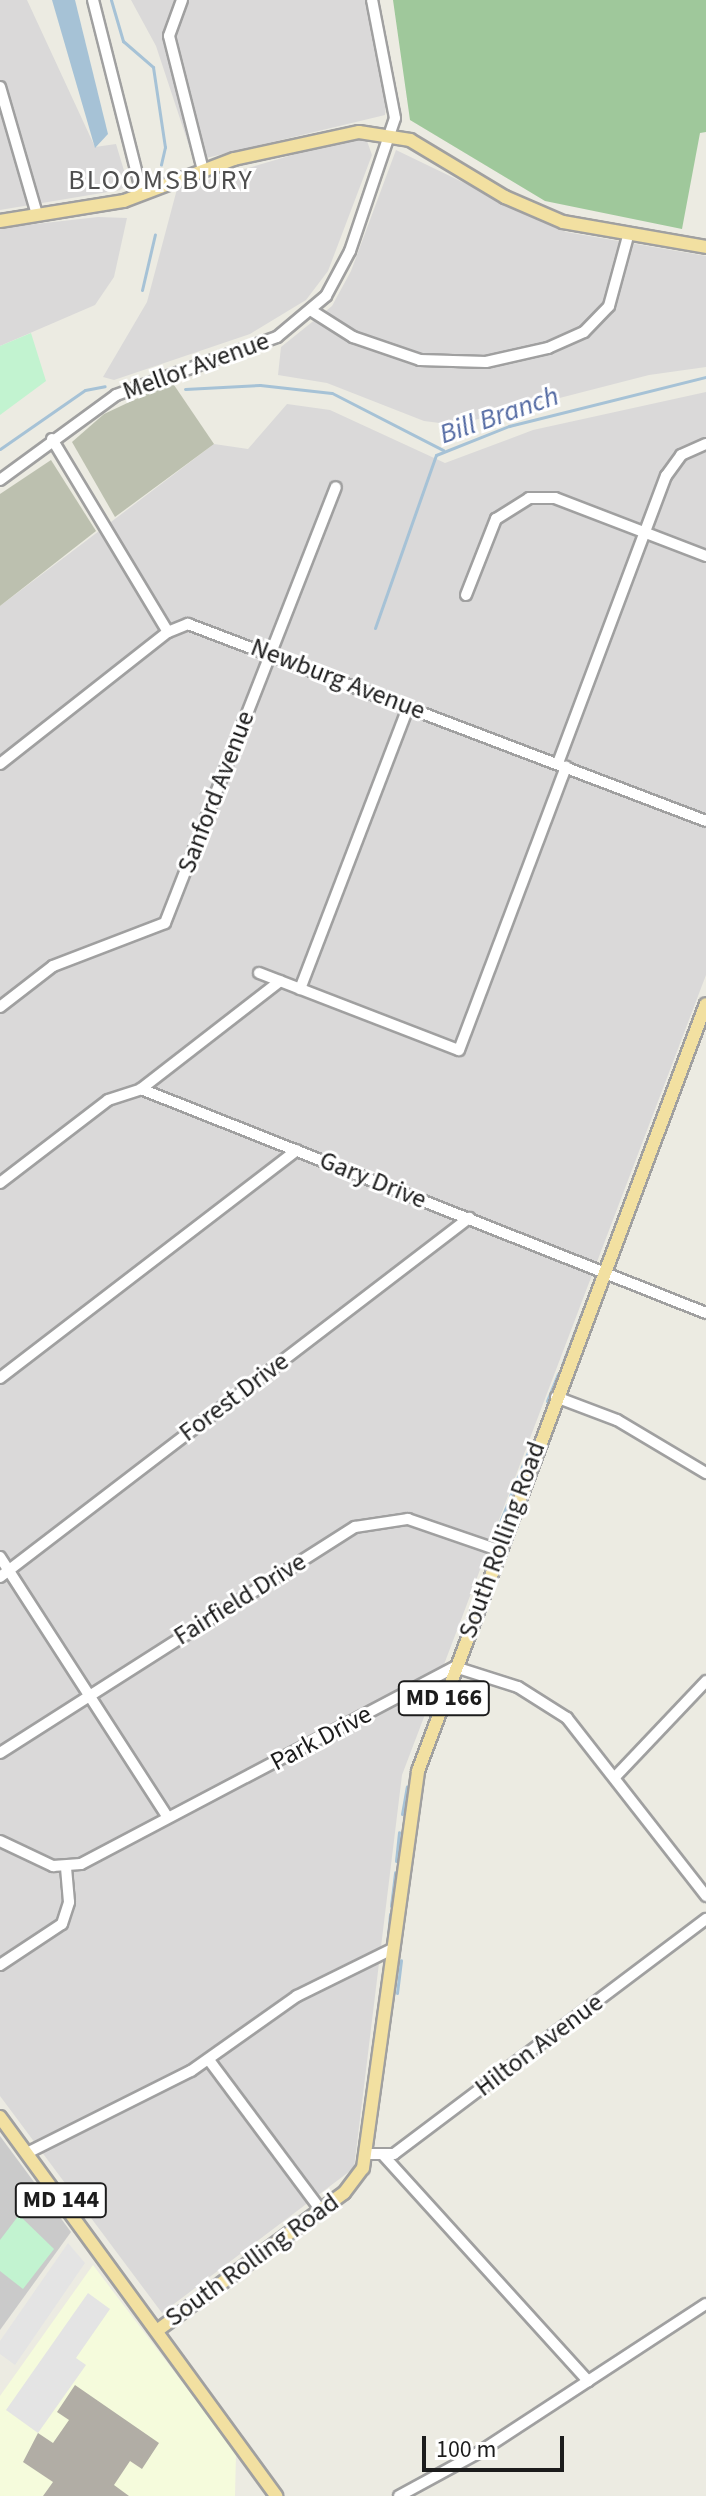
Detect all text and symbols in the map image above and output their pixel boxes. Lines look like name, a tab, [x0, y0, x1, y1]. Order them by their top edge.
district label: BLOOMSBURY	[68, 163, 254, 197]
street label: Mellor Avenue	[119, 325, 273, 407]
water label: Bill Branch	[435, 379, 563, 451]
street label: Newburg Avenue	[246, 631, 430, 727]
street label: Sanford Avenue	[171, 707, 261, 877]
street label: Gary Drive	[315, 1144, 431, 1216]
street label: Forest Drive	[173, 1346, 295, 1448]
street label: South Rolling Road	[452, 1437, 552, 1643]
street label: Fairfield Drive	[168, 1546, 312, 1652]
road number: MD 166	[396, 1678, 492, 1718]
street label: Park Drive	[265, 1698, 377, 1778]
street label: Hilton Avenue	[469, 1987, 609, 2103]
road number: MD 144	[13, 2180, 109, 2220]
street label: South Rolling Road	[159, 2187, 345, 2333]
scale bar	[426, 2420, 568, 2470]
text: 100 m	[436, 2432, 496, 2467]

